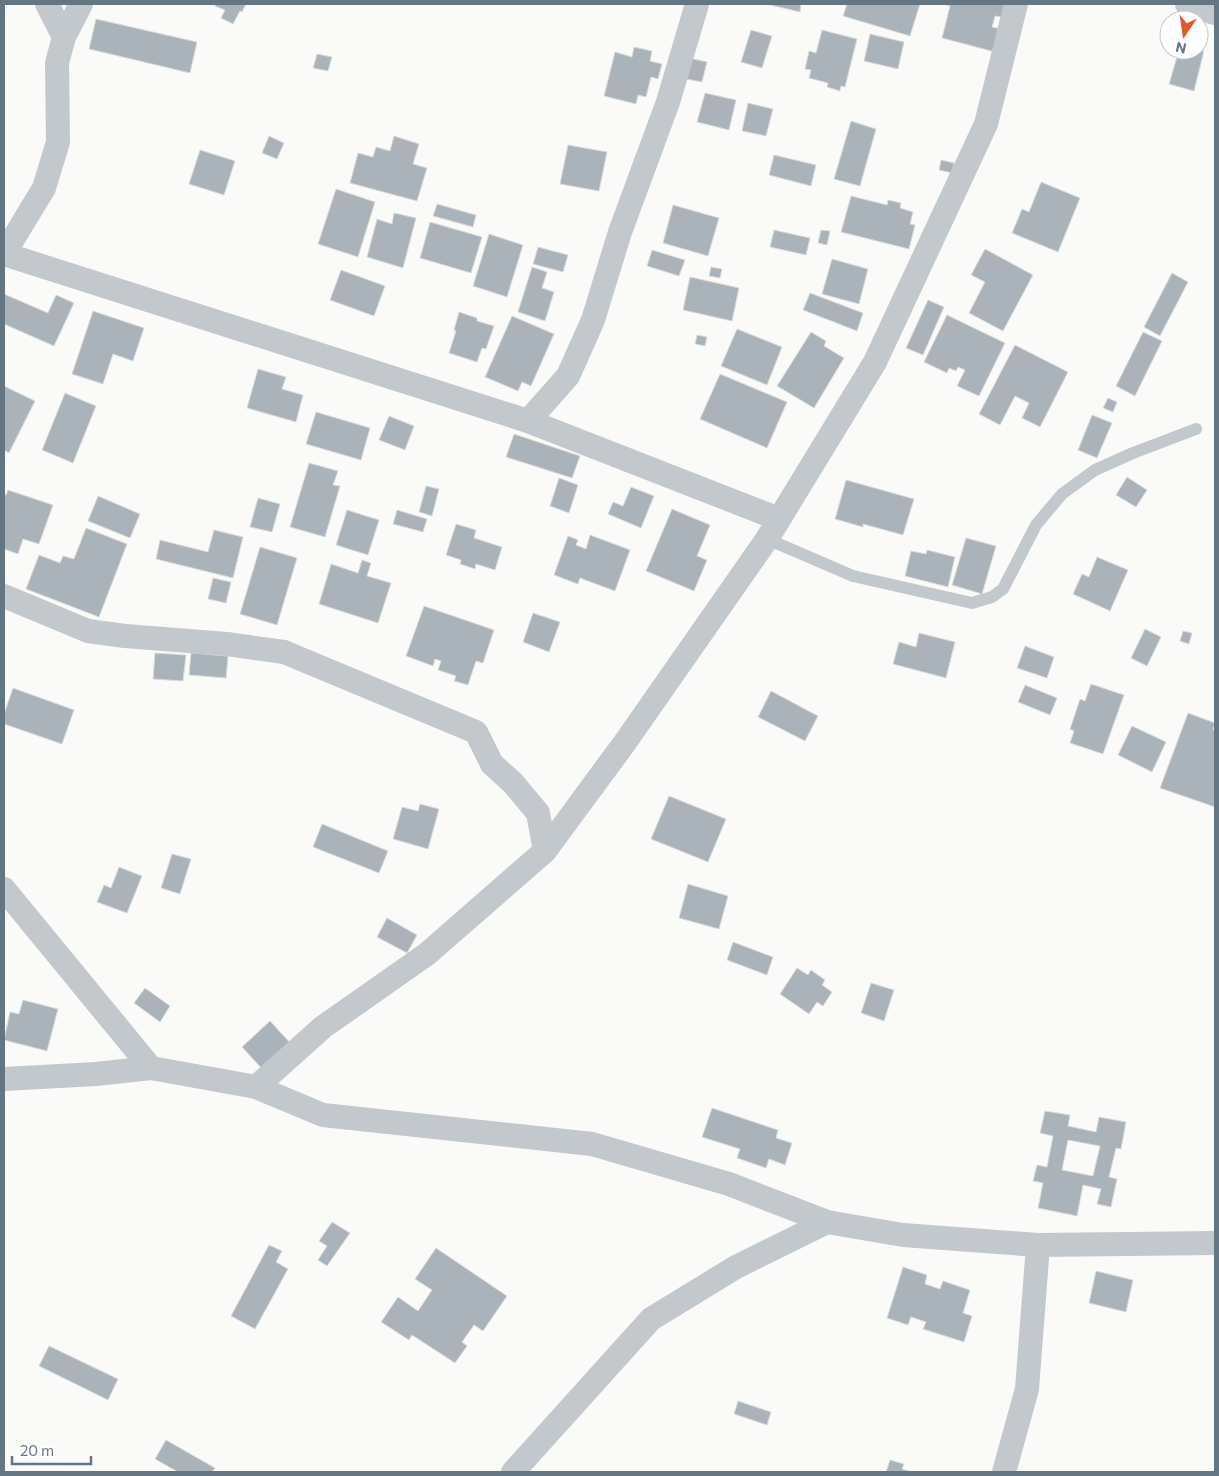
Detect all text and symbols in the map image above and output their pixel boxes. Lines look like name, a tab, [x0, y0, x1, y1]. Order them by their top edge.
north arrow	[1159, 10, 1209, 60]
text: N	[1174, 39, 1188, 58]
scale bar	[12, 1434, 91, 1466]
text: 20 m	[20, 1441, 54, 1459]

